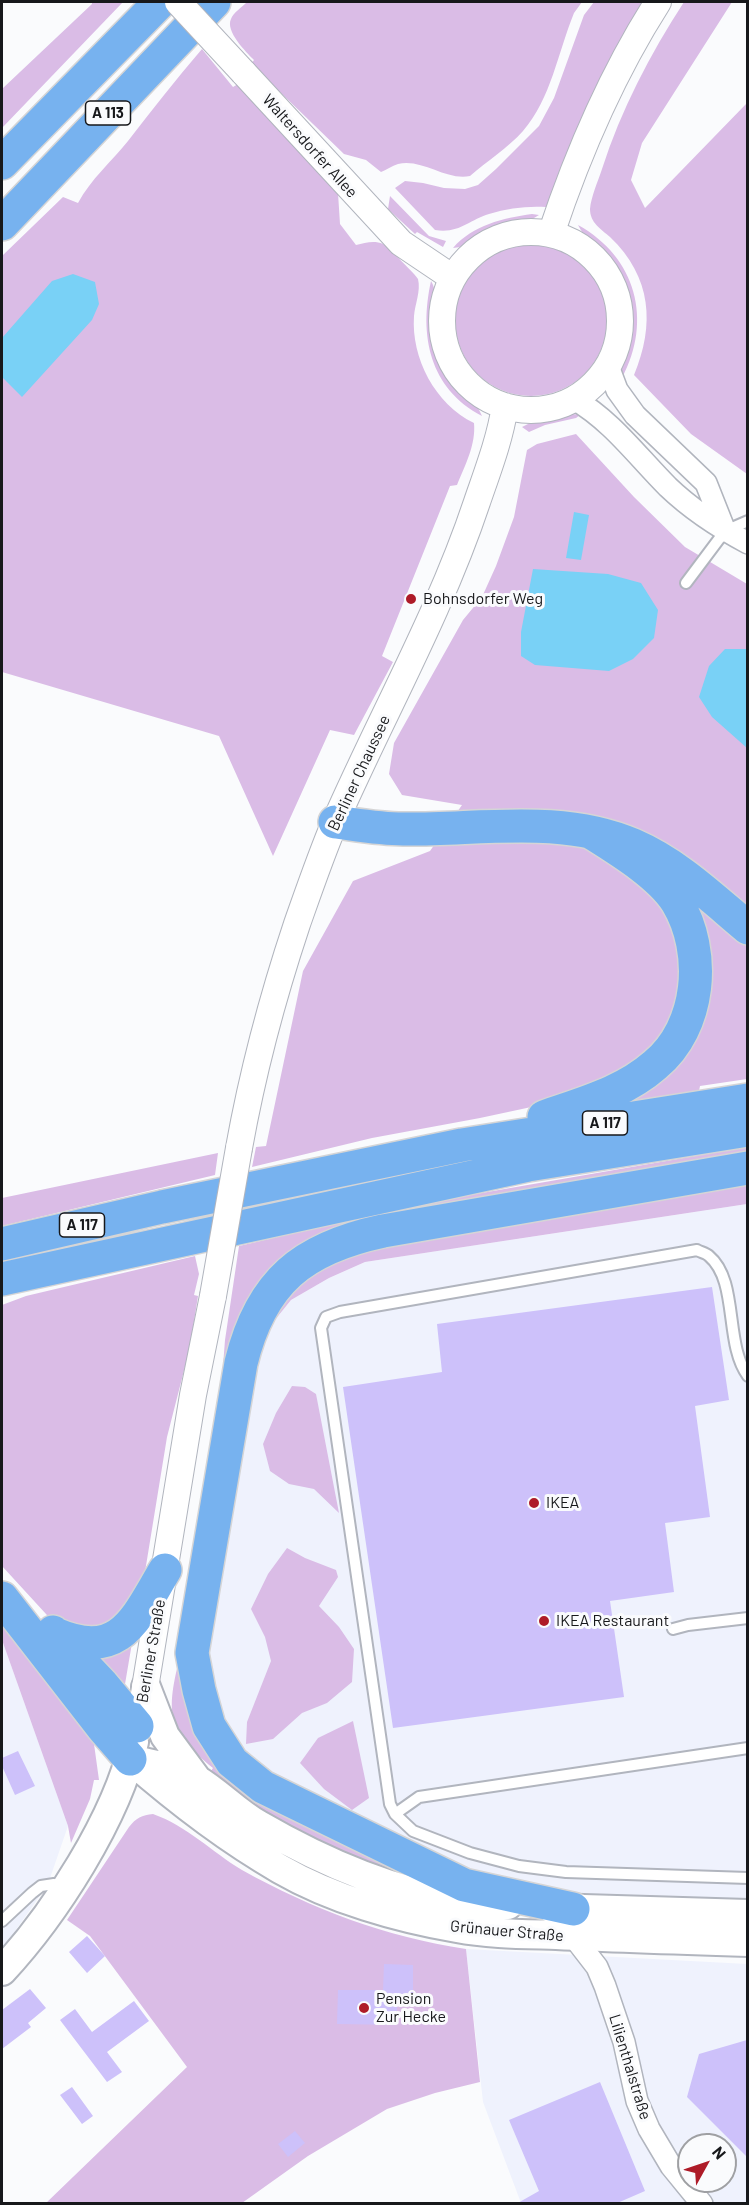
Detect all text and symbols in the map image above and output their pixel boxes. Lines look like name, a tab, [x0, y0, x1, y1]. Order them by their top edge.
street label: Waltersdorfer Allee	[258, 90, 362, 202]
road number: A 113	[86, 101, 130, 125]
place label: Bohnsdorfer Weg	[423, 589, 543, 609]
marker: Bohnsdorfer Weg	[404, 592, 418, 606]
street label: Berliner Chaussee	[324, 712, 394, 834]
road number: A 117	[582, 1111, 628, 1135]
road number: A 117	[60, 1213, 104, 1237]
place label: IKEA	[546, 1493, 579, 1513]
marker: IKEA	[527, 1496, 541, 1510]
street label: Berliner Straße	[132, 1598, 170, 1704]
place label: IKEA Restaurant	[556, 1611, 669, 1631]
marker: IKEA Restaurant	[537, 1614, 551, 1628]
street label: Grünauer Straße	[449, 1916, 565, 1946]
place label: Pension Zur Hecke	[376, 1989, 446, 2027]
marker: Pension Zur Hecke	[357, 2001, 371, 2015]
street label: Lilienthalstraße	[605, 2012, 655, 2122]
north arrow	[677, 2133, 737, 2193]
text: N	[709, 2142, 730, 2163]

